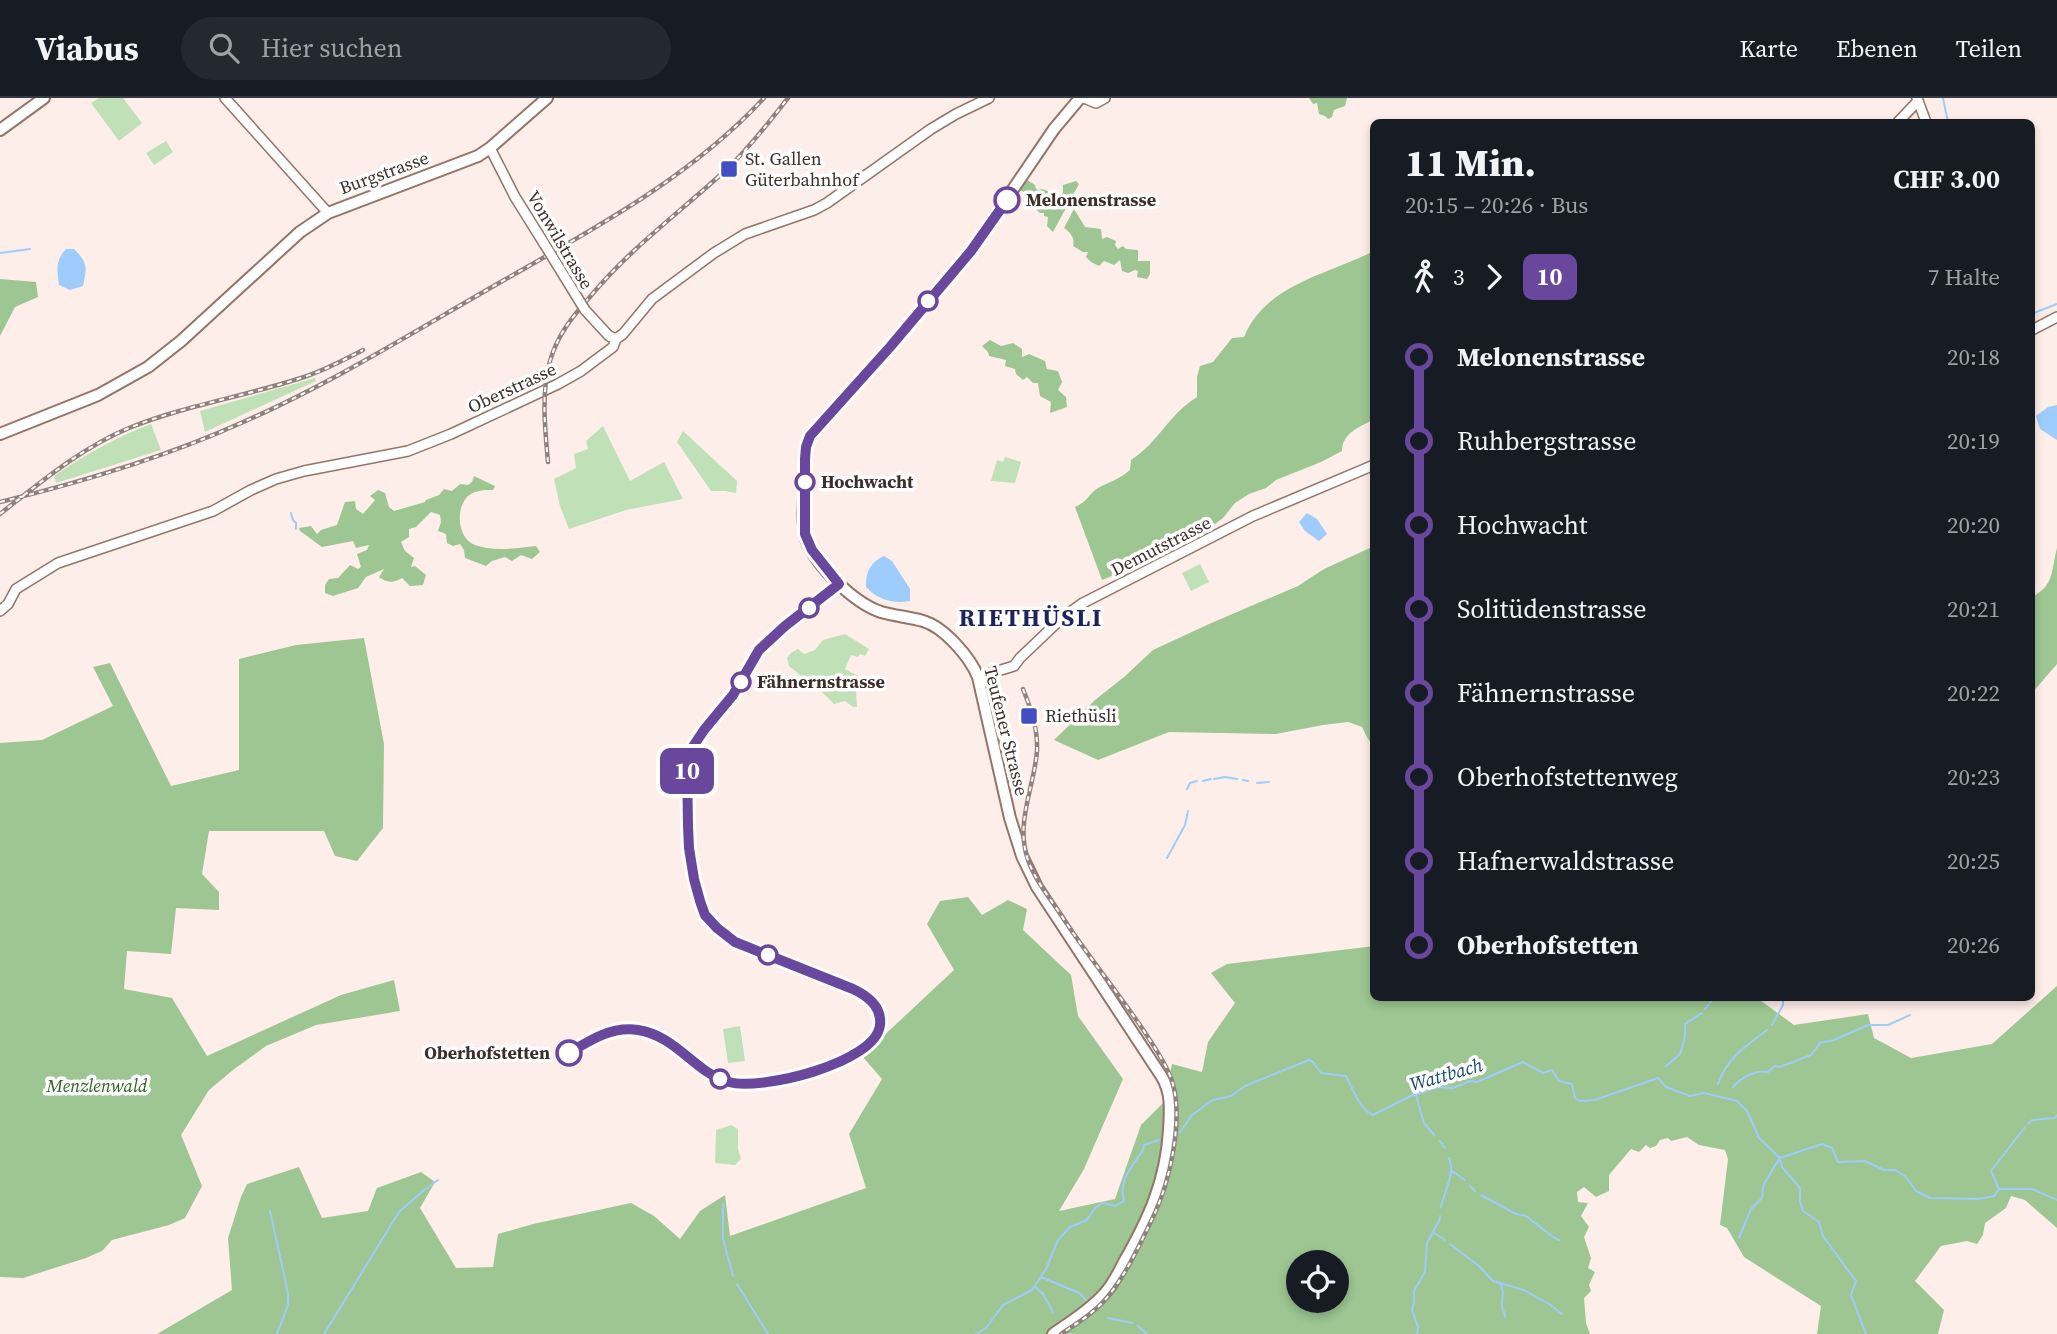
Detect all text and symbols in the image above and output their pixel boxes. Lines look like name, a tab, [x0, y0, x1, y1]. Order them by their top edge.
search box	[181, 17, 671, 80]
text: Viabus	[35, 26, 139, 71]
icon: search	[205, 29, 243, 67]
text: Hier suchen	[261, 30, 403, 66]
text: Karte	[1739, 32, 1798, 65]
text: Ebenen	[1836, 32, 1918, 65]
text: Teilen	[1956, 32, 2022, 65]
text: 11 Min.	[1405, 137, 1536, 189]
street label: Burgstrasse	[336, 145, 432, 200]
place label: St. Gallen Güterbahnhof	[745, 146, 860, 192]
marker: St. Gallen Güterbahnhof	[719, 159, 739, 179]
text: CHF 3.00	[1893, 161, 2000, 197]
street label: Vonwilstrasse	[521, 186, 600, 294]
marker: Melonenstrasse	[994, 187, 1020, 213]
place label: Melonenstrasse	[1026, 187, 1156, 212]
text: 20:15 – 20:26 · Bus	[1405, 189, 1588, 221]
icon: walk	[1405, 258, 1443, 296]
icon: forward	[1475, 258, 1513, 296]
text: 10	[1537, 260, 1563, 293]
text: 3	[1453, 261, 1465, 293]
text: 7 Halte	[1928, 261, 2000, 293]
unlabelled marker	[918, 291, 938, 311]
text: Melonenstrasse	[1457, 339, 1645, 375]
text: 20:18	[1947, 341, 2000, 373]
street label: Oberstrasse	[464, 356, 560, 419]
text: Ruhbergstrasse	[1457, 423, 1636, 459]
text: 20:19	[1947, 425, 2000, 457]
place label: Hochwacht	[821, 469, 914, 494]
marker: Hochwacht	[795, 472, 815, 492]
text: Hochwacht	[1457, 507, 1588, 543]
text: 20:20	[1947, 509, 2000, 541]
street label: Demutstrasse	[1106, 510, 1215, 582]
text: Solitüdenstrasse	[1457, 591, 1646, 627]
text: 20:21	[1947, 593, 2000, 625]
unlabelled marker	[799, 598, 819, 618]
district label: RIETHÜSLI	[959, 601, 1103, 634]
street label: Teufener Strasse	[978, 663, 1035, 798]
place label: Fähnernstrasse	[757, 669, 885, 694]
marker: Fähnernstrasse	[731, 672, 751, 692]
text: Fähnernstrasse	[1457, 675, 1635, 711]
text: 20:22	[1947, 677, 2000, 709]
place label: Riethüsli	[1045, 703, 1117, 728]
marker: Riethüsli	[1019, 706, 1039, 726]
line badge: 10	[656, 748, 718, 794]
text: 10	[674, 754, 700, 787]
text: Oberhofstettenweg	[1457, 759, 1678, 795]
text: 20:23	[1947, 761, 2000, 793]
text: Hafnerwaldstrasse	[1457, 843, 1674, 879]
text: 20:25	[1947, 845, 2000, 877]
text: Oberhofstetten	[1457, 927, 1639, 963]
text: 20:26	[1947, 929, 2000, 961]
unlabelled marker	[758, 945, 778, 965]
place label: Oberhofstetten	[424, 1040, 550, 1065]
marker: Oberhofstetten	[556, 1040, 582, 1066]
water label: Wattbach	[1406, 1051, 1486, 1097]
unlabelled marker	[710, 1069, 730, 1089]
park label: Menzlenwald	[46, 1073, 148, 1098]
map controls	[1286, 1250, 1349, 1313]
button: locate	[1286, 1250, 1349, 1313]

